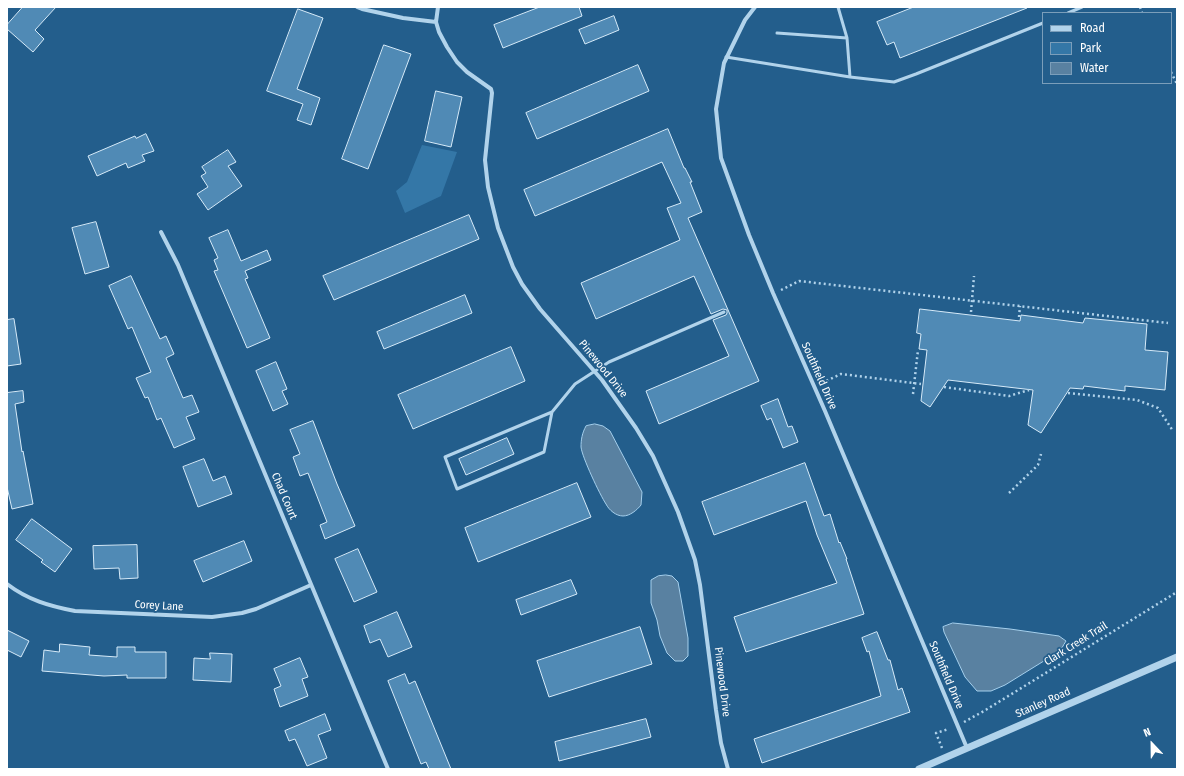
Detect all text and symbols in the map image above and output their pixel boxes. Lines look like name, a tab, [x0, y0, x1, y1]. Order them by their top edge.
legend	[1042, 12, 1172, 84]
text: Road	[1080, 21, 1105, 35]
text: Park	[1080, 41, 1101, 55]
text: Water	[1080, 61, 1108, 75]
street label: Pinewood Drive	[576, 338, 630, 400]
street label: Southfield Drive	[798, 340, 840, 412]
street label: Chad Court	[268, 471, 300, 521]
street label: Corey Lane	[134, 598, 184, 614]
street label: Clark Creek Trail	[1042, 619, 1110, 669]
street label: Southfield Drive	[926, 639, 966, 711]
street label: Pinewood Drive	[711, 646, 733, 718]
street label: Stanley Road	[1014, 685, 1072, 721]
north arrow	[1132, 724, 1172, 764]
text: N	[1142, 725, 1153, 740]

